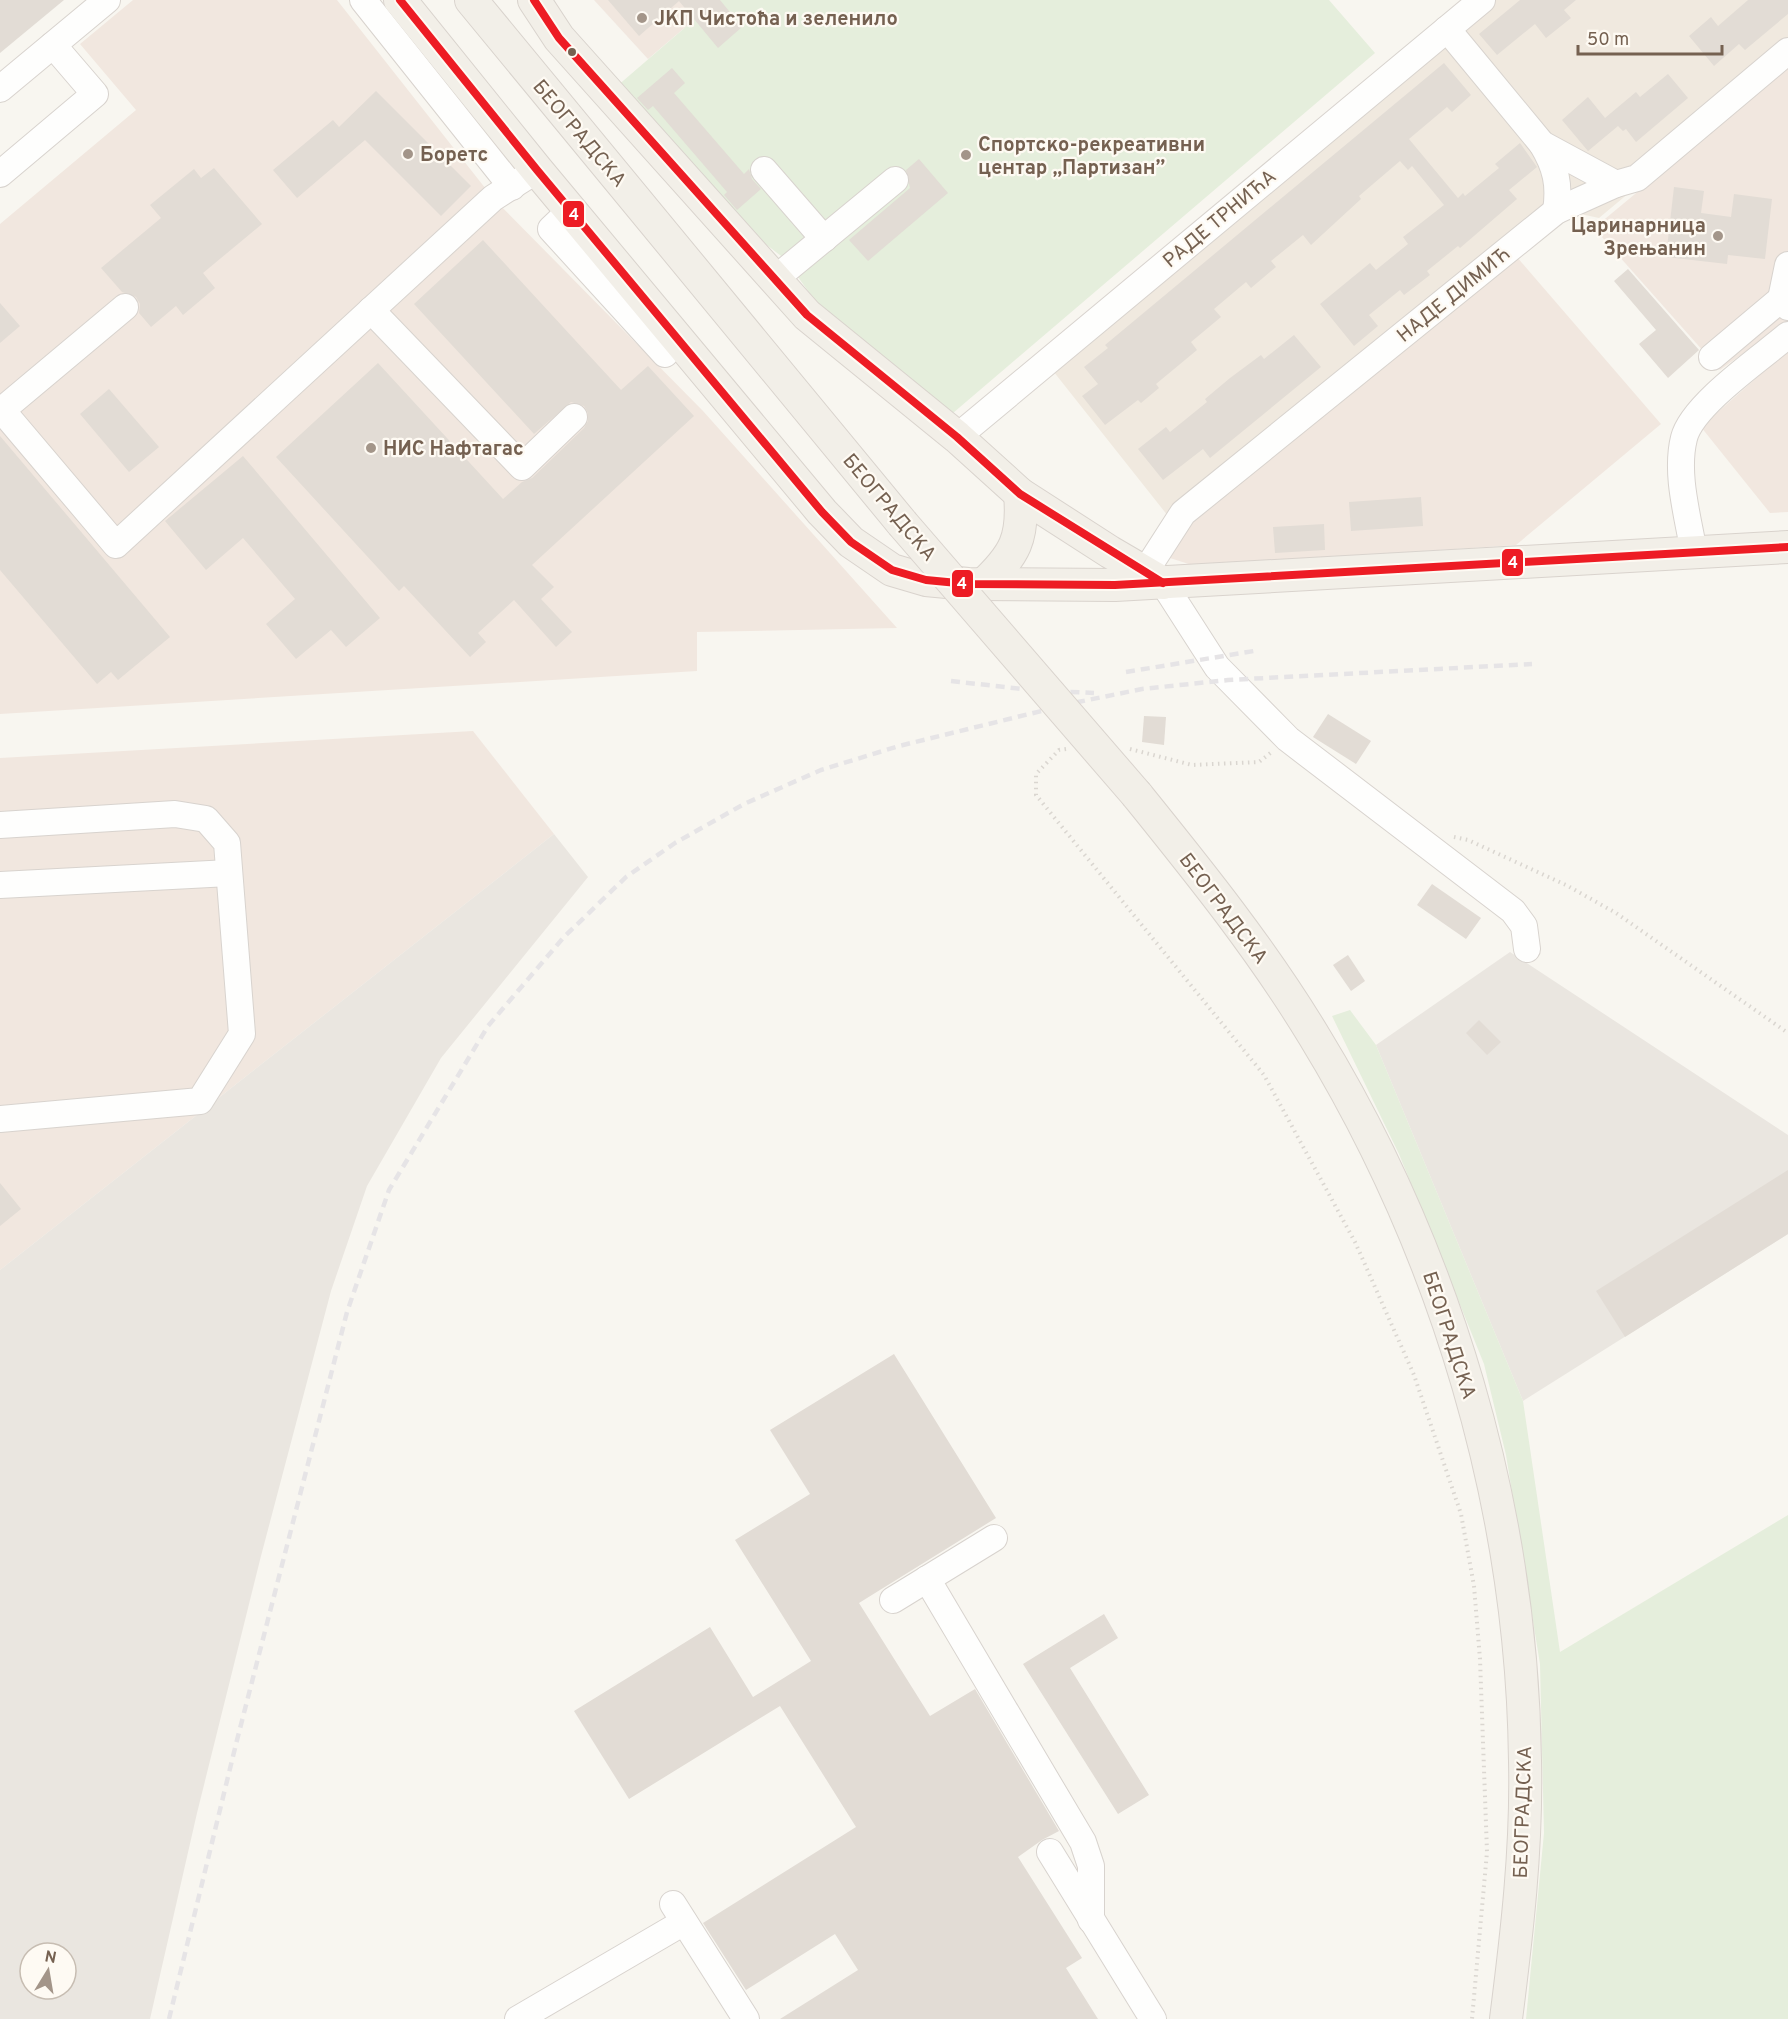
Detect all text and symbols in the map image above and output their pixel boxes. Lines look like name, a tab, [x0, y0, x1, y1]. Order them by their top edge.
place label: ЈКП Чистоћа и зеленило	[654, 7, 898, 33]
marker: ЈКП Чистоћа и зеленило	[635, 11, 649, 25]
scale bar	[1578, 18, 1722, 56]
text: 50 m	[1587, 29, 1629, 52]
unlabelled marker	[566, 46, 578, 58]
street label: БЕОГРАДСКА	[526, 75, 631, 194]
place label: Спортско-рекреативни центар „Партизан”	[978, 133, 1205, 182]
place label: Боретс	[420, 143, 488, 169]
marker: Боретс	[401, 147, 415, 161]
marker: Спортско-рекреативни центар „Партизан”	[959, 148, 973, 162]
street label: РАДЕ ТРНИЋА	[1158, 164, 1282, 275]
line badge: 4	[562, 200, 585, 228]
text: 4	[569, 206, 579, 226]
place label: Царинарница Зрењанин	[1571, 214, 1706, 263]
marker: Царинарница Зрењанин	[1711, 229, 1725, 243]
street label: НАДЕ ДИМИЋ	[1392, 242, 1516, 349]
place label: НИС Нафтагас	[383, 437, 524, 463]
marker: НИС Нафтагас	[364, 441, 378, 455]
street label: БЕОГРАДСКА	[836, 449, 941, 568]
line badge: 4	[1501, 548, 1524, 577]
text: 4	[1508, 554, 1518, 574]
line badge: 4	[951, 569, 974, 598]
text: 4	[957, 575, 967, 595]
street label: БЕОГРАДСКА	[1172, 848, 1273, 970]
street label: БЕОГРАДСКА	[1415, 1268, 1481, 1403]
street label: БЕОГРАДСКА	[1509, 1745, 1539, 1879]
north arrow	[18, 1941, 78, 2001]
text: N	[43, 1947, 58, 1969]

